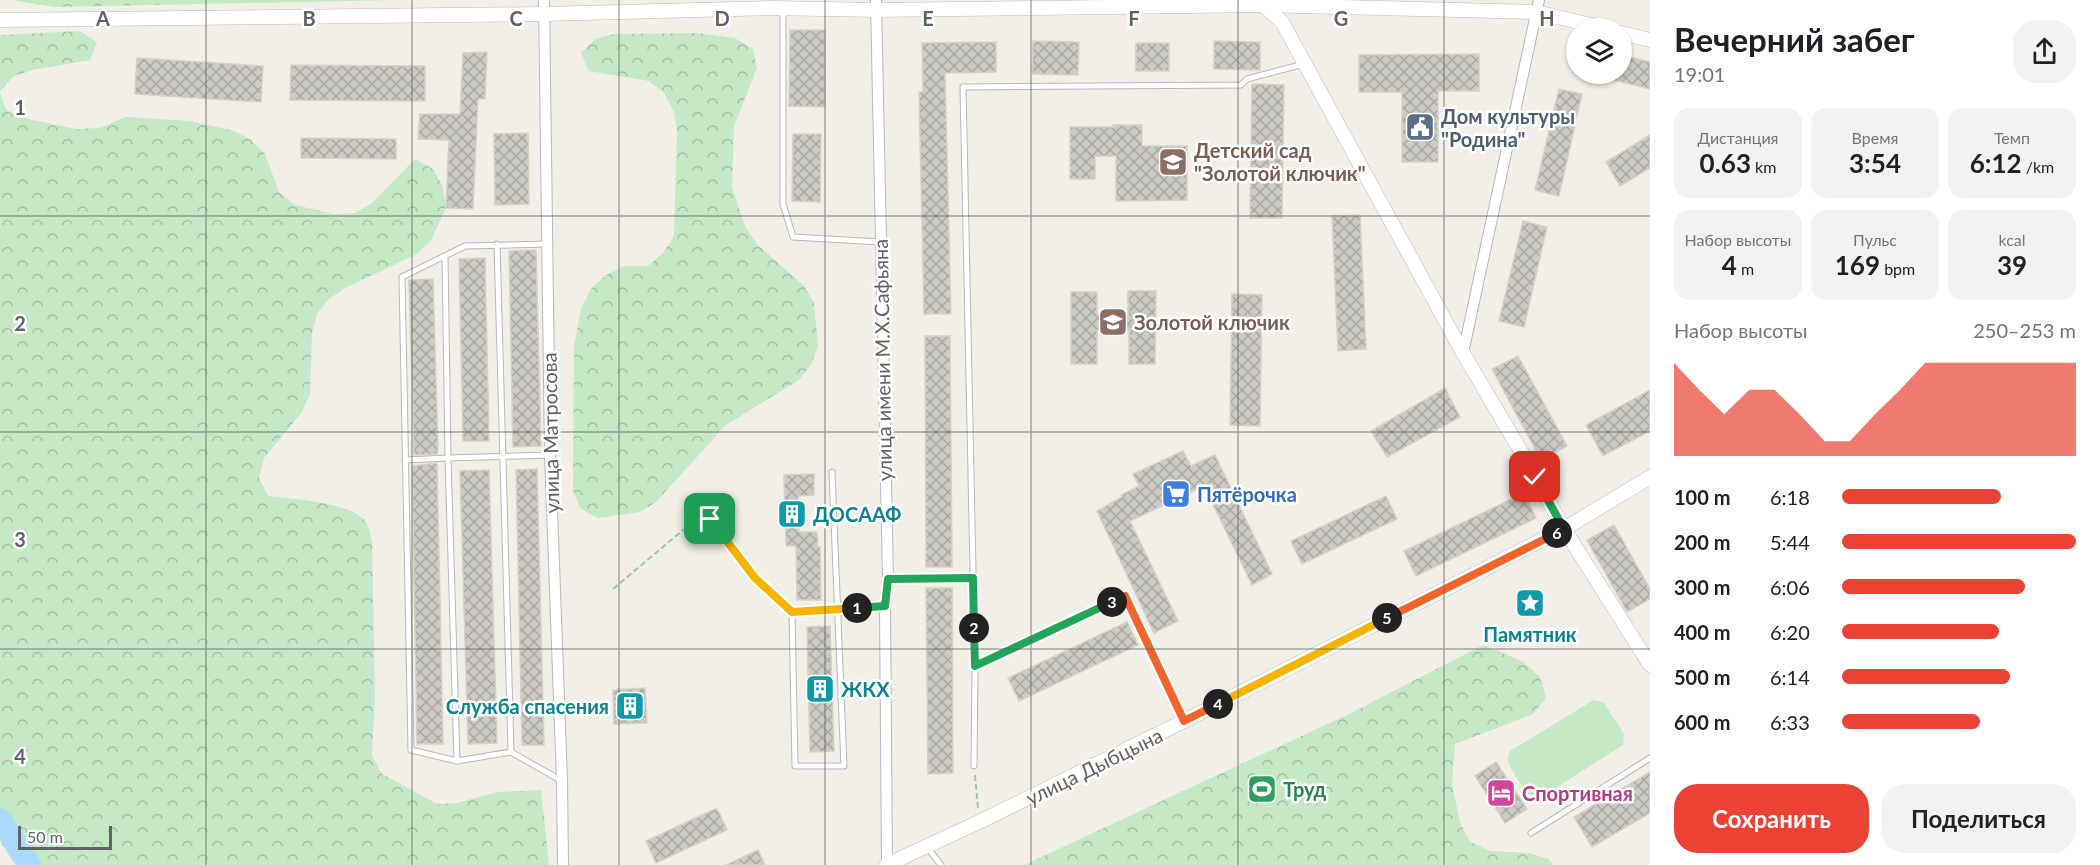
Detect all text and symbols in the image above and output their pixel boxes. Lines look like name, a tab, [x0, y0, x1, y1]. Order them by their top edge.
text: A	[95, 6, 110, 30]
text: B	[302, 6, 316, 30]
text: C	[509, 6, 523, 30]
text: D	[714, 6, 730, 30]
text: E	[922, 6, 934, 30]
text: F	[1128, 6, 1140, 30]
text: G	[1334, 6, 1348, 30]
text: H	[1539, 6, 1555, 30]
map controls	[1566, 18, 1632, 84]
button: layers	[1566, 18, 1632, 84]
text: Вечерний забег	[1674, 19, 1915, 59]
button: share	[2013, 20, 2076, 83]
text: 19:01	[1674, 62, 1725, 86]
text: 1	[14, 95, 26, 119]
place label: Дом культуры "Родина"	[1441, 104, 1575, 151]
public building icon: Дом культуры "Родина"	[1404, 111, 1436, 143]
text: Дистанция	[1697, 128, 1779, 147]
text: Время	[1852, 128, 1898, 147]
text: Темп	[1994, 128, 2030, 147]
place label: Детский сад "Золотой ключик"	[1194, 138, 1366, 185]
school or university icon: Детский сад "Золотой ключик"	[1157, 146, 1189, 178]
text: 0.63	[1700, 147, 1751, 179]
text: 3:54	[1849, 147, 1901, 179]
text: 6:12	[1970, 147, 2022, 179]
text: km	[1751, 157, 1776, 176]
text: /km	[2022, 157, 2054, 176]
text: Набор высоты	[1685, 230, 1791, 249]
text: Пульс	[1853, 230, 1897, 249]
text: kcal	[1998, 230, 2026, 249]
street label: улица имени М.Х.Сафьяна	[868, 239, 896, 481]
text: 4	[1722, 249, 1737, 281]
text: 169	[1835, 249, 1880, 281]
text: 39	[1997, 249, 2027, 281]
text: m	[1737, 259, 1754, 278]
text: bpm	[1880, 259, 1915, 278]
school or university icon: Золотой ключик	[1097, 306, 1129, 338]
place label: Золотой ключик	[1134, 310, 1290, 334]
text: 2	[14, 311, 26, 335]
text: Набор высоты	[1674, 318, 1807, 342]
text: 250–253 m	[1973, 318, 2076, 342]
street label: улица Матросова	[537, 352, 563, 514]
pin	[1509, 451, 1560, 502]
icon: check	[1518, 460, 1551, 493]
supermarket icon: Пятёрочка	[1160, 478, 1192, 510]
place label: Пятёрочка	[1197, 482, 1297, 506]
text: 100 m	[1674, 485, 1730, 509]
text: 6:18	[1770, 485, 1810, 509]
pin	[684, 493, 735, 544]
building icon: ДОСААФ	[776, 498, 808, 530]
icon: arrive	[693, 502, 726, 535]
place label: ДОСААФ	[813, 502, 901, 526]
pin: 6	[1542, 518, 1572, 548]
text: 6	[1552, 523, 1562, 542]
text: 3	[14, 527, 26, 551]
text: 200 m	[1674, 530, 1730, 554]
text: 5:44	[1770, 530, 1810, 554]
text: 300 m	[1674, 575, 1730, 599]
text: 6:06	[1770, 575, 1810, 599]
pin: 3	[1097, 587, 1127, 617]
place icon: Памятник	[1514, 587, 1546, 619]
text: 3	[1107, 592, 1117, 611]
pin: 1	[842, 593, 872, 623]
text: 1	[852, 598, 862, 617]
pin: 5	[1372, 603, 1402, 633]
text: 5	[1382, 608, 1392, 627]
pin: 2	[959, 613, 989, 643]
text: 2	[969, 618, 979, 637]
text: 400 m	[1674, 620, 1730, 644]
text: 6:20	[1770, 620, 1810, 644]
place label: Памятник	[1483, 622, 1577, 646]
text: 500 m	[1674, 665, 1730, 689]
text: 6:14	[1770, 665, 1810, 689]
building icon: ЖКХ	[804, 673, 836, 705]
place label: ЖКХ	[841, 677, 890, 701]
pin: 4	[1203, 689, 1233, 719]
building icon: Служба спасения	[614, 690, 646, 722]
place label: Служба спасения	[446, 694, 609, 718]
text: 4	[1213, 694, 1223, 713]
text: 600 m	[1674, 710, 1730, 734]
text: 6:33	[1770, 710, 1810, 734]
street label: улица Дыбцына	[1022, 723, 1166, 809]
text: 4	[14, 744, 26, 768]
sports icon: Труд	[1246, 773, 1278, 805]
place label: Труд	[1283, 777, 1327, 801]
hotel icon: Спортивная	[1485, 777, 1517, 809]
place label: Спортивная	[1522, 781, 1633, 805]
button: Сохранить	[1674, 784, 1869, 853]
button: Поделиться	[1881, 784, 2076, 853]
scale bar	[18, 823, 112, 850]
text: 50 m	[27, 827, 63, 846]

